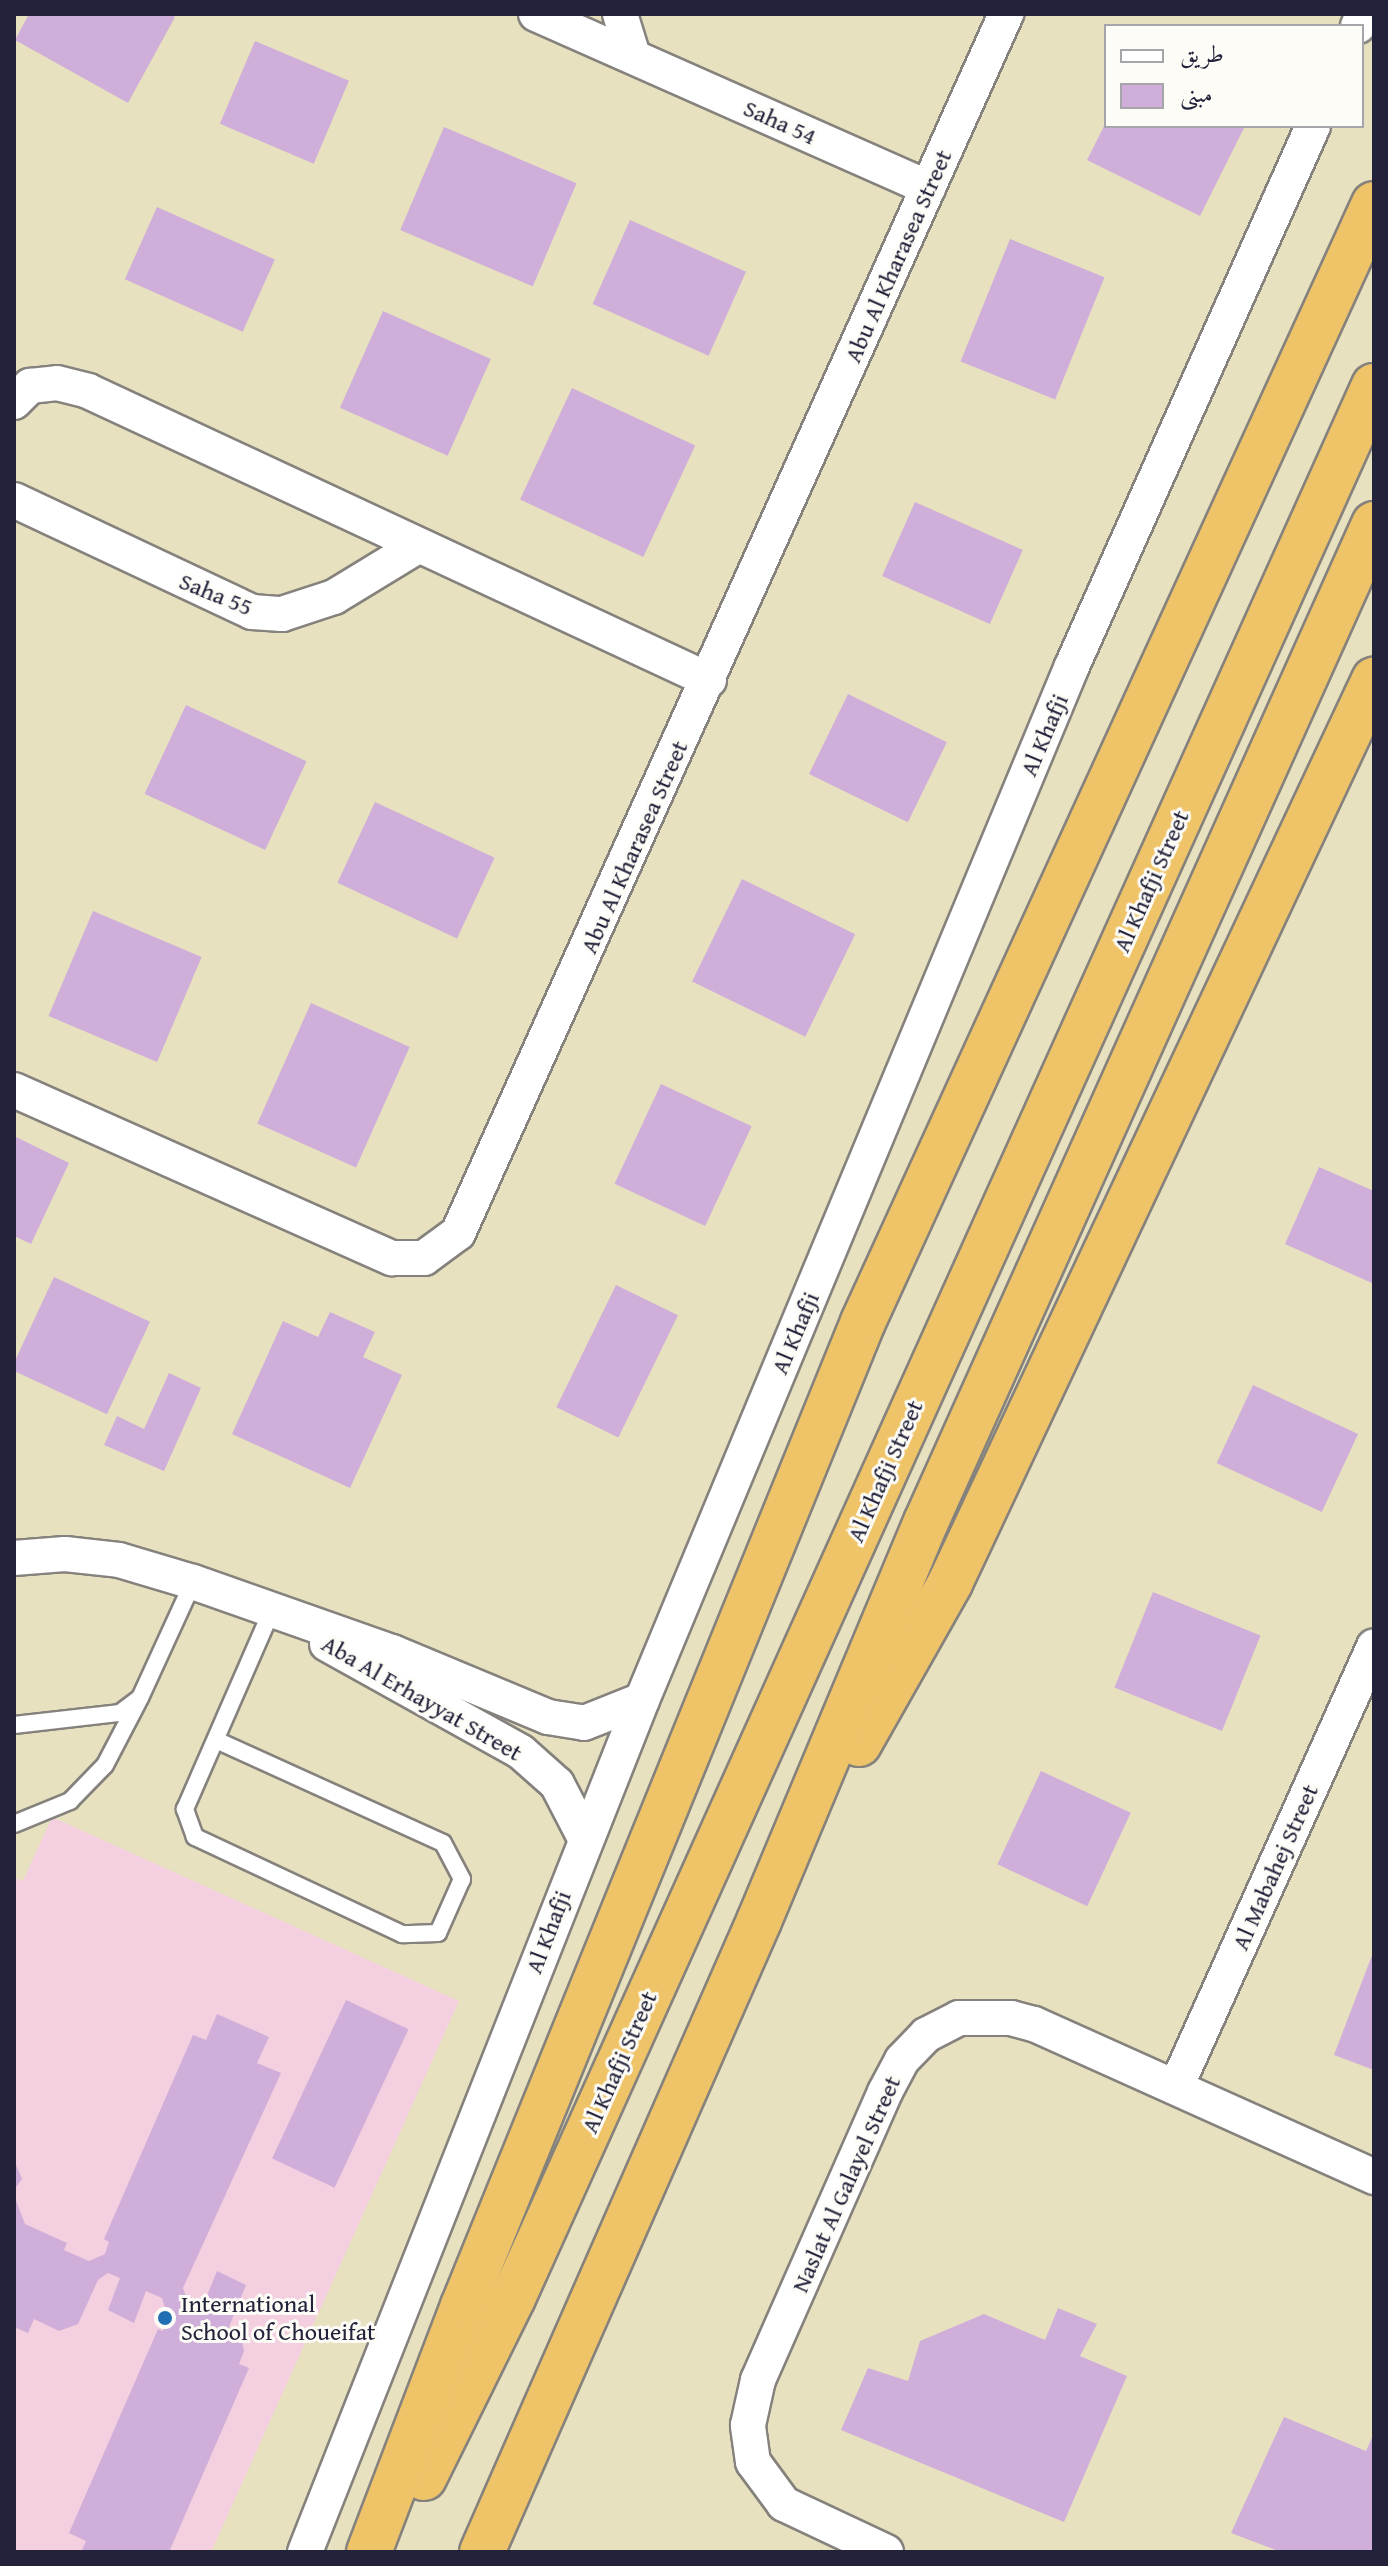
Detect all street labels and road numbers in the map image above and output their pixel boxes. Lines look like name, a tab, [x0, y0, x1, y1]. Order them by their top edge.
street label: Saha 54	[739, 93, 821, 151]
street label: Abu Al Kharasea Street	[838, 145, 958, 367]
street label: Saha 55	[175, 566, 257, 622]
street label: Al Khafji	[1014, 690, 1074, 780]
street label: Abu Al Kharasea Street	[574, 736, 694, 958]
street label: Al Khafji Street	[1107, 805, 1195, 957]
street label: Al Khafji	[765, 1288, 825, 1378]
street label: Al Khafji Street	[841, 1395, 929, 1547]
street label: Aba Al Erhayyat Street	[317, 1629, 527, 1767]
street label: Al Mabahej Street	[1226, 1780, 1324, 1954]
street label: Al Khafji	[519, 1886, 577, 1978]
street label: Al Khafji Street	[575, 1986, 663, 2138]
street label: Naslat Al Galayel Street	[785, 2071, 907, 2297]

